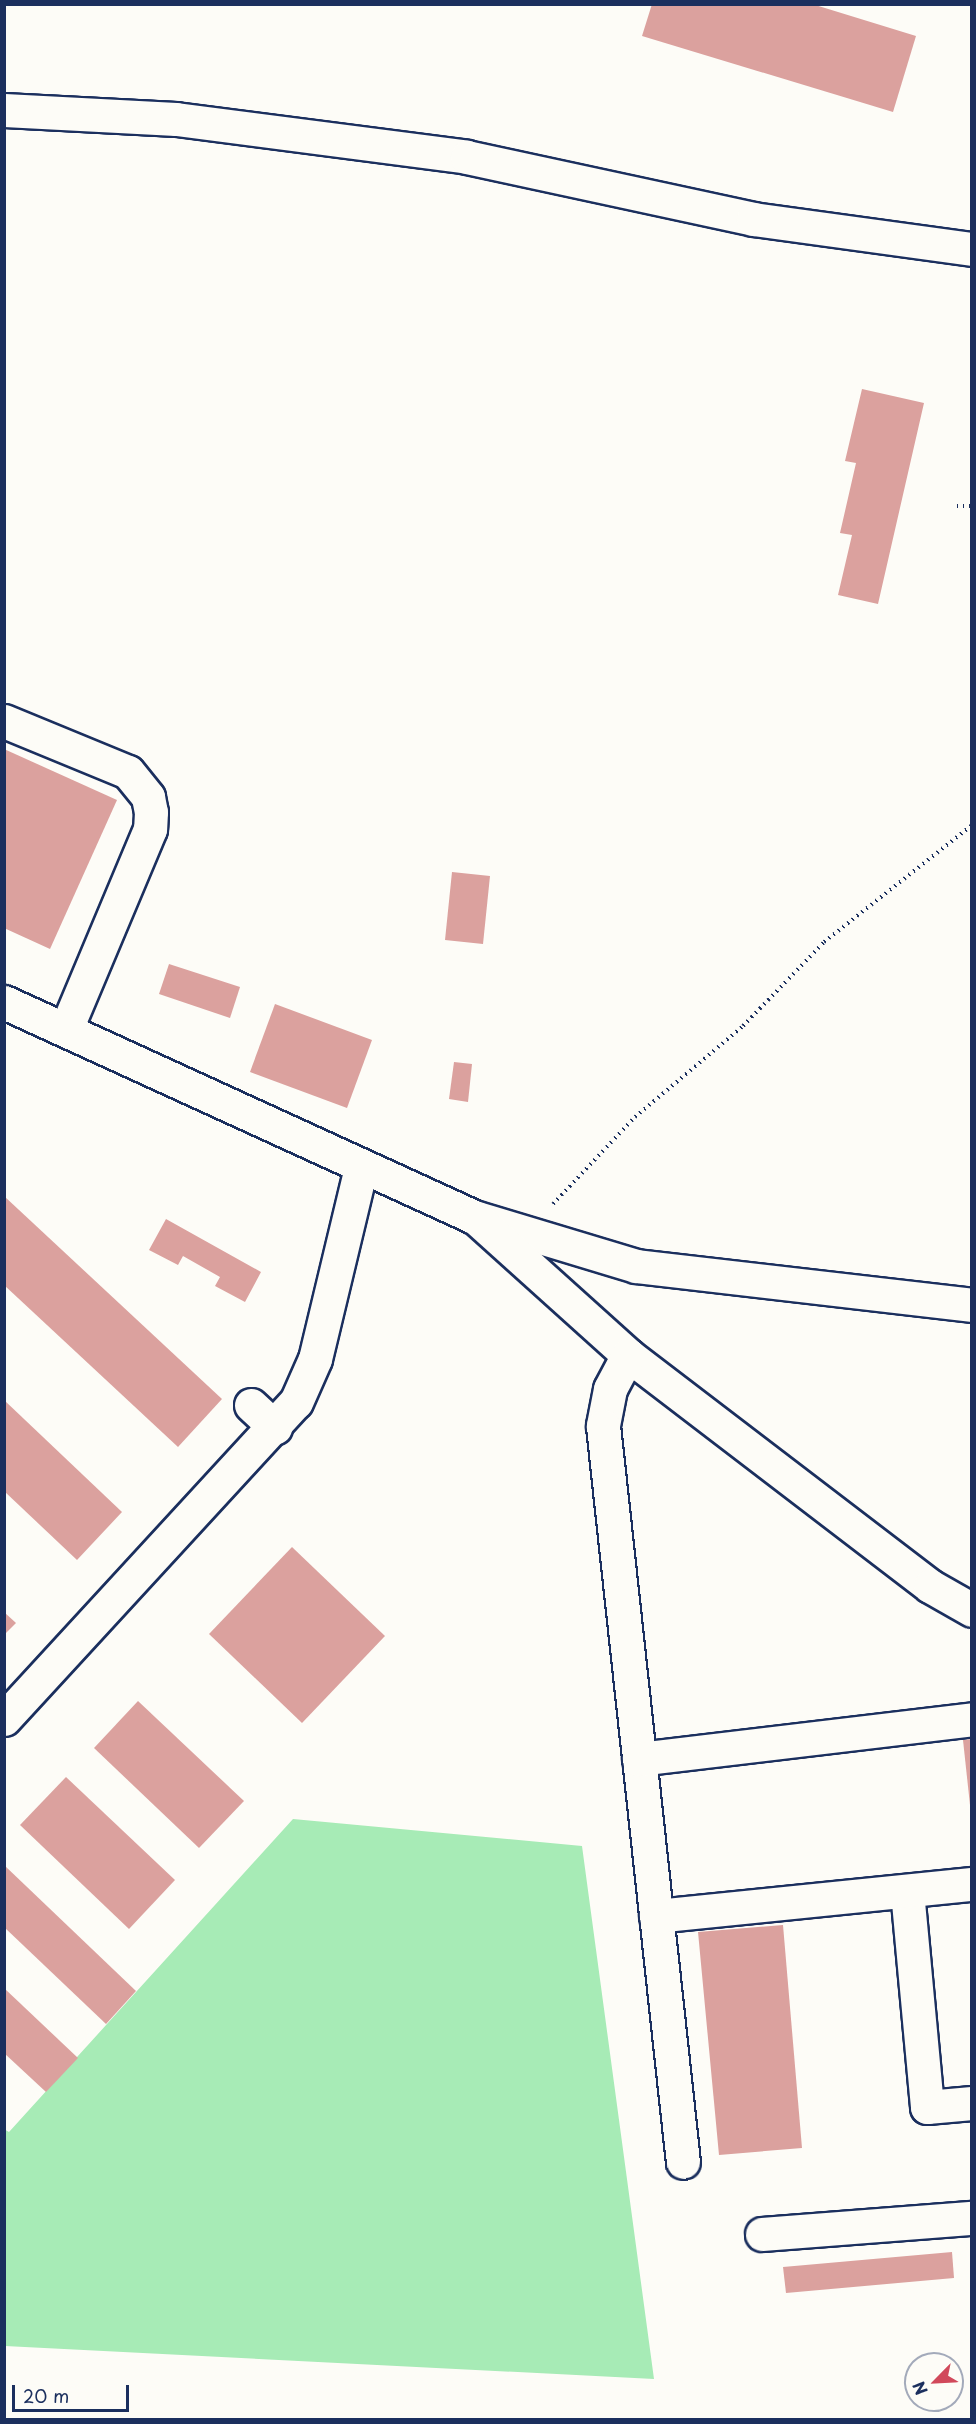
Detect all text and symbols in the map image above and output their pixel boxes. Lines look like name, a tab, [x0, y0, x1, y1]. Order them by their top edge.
north arrow	[904, 2352, 964, 2412]
scale bar	[15, 2373, 132, 2411]
text: N	[906, 2378, 933, 2399]
text: 20 m	[23, 2382, 69, 2409]

